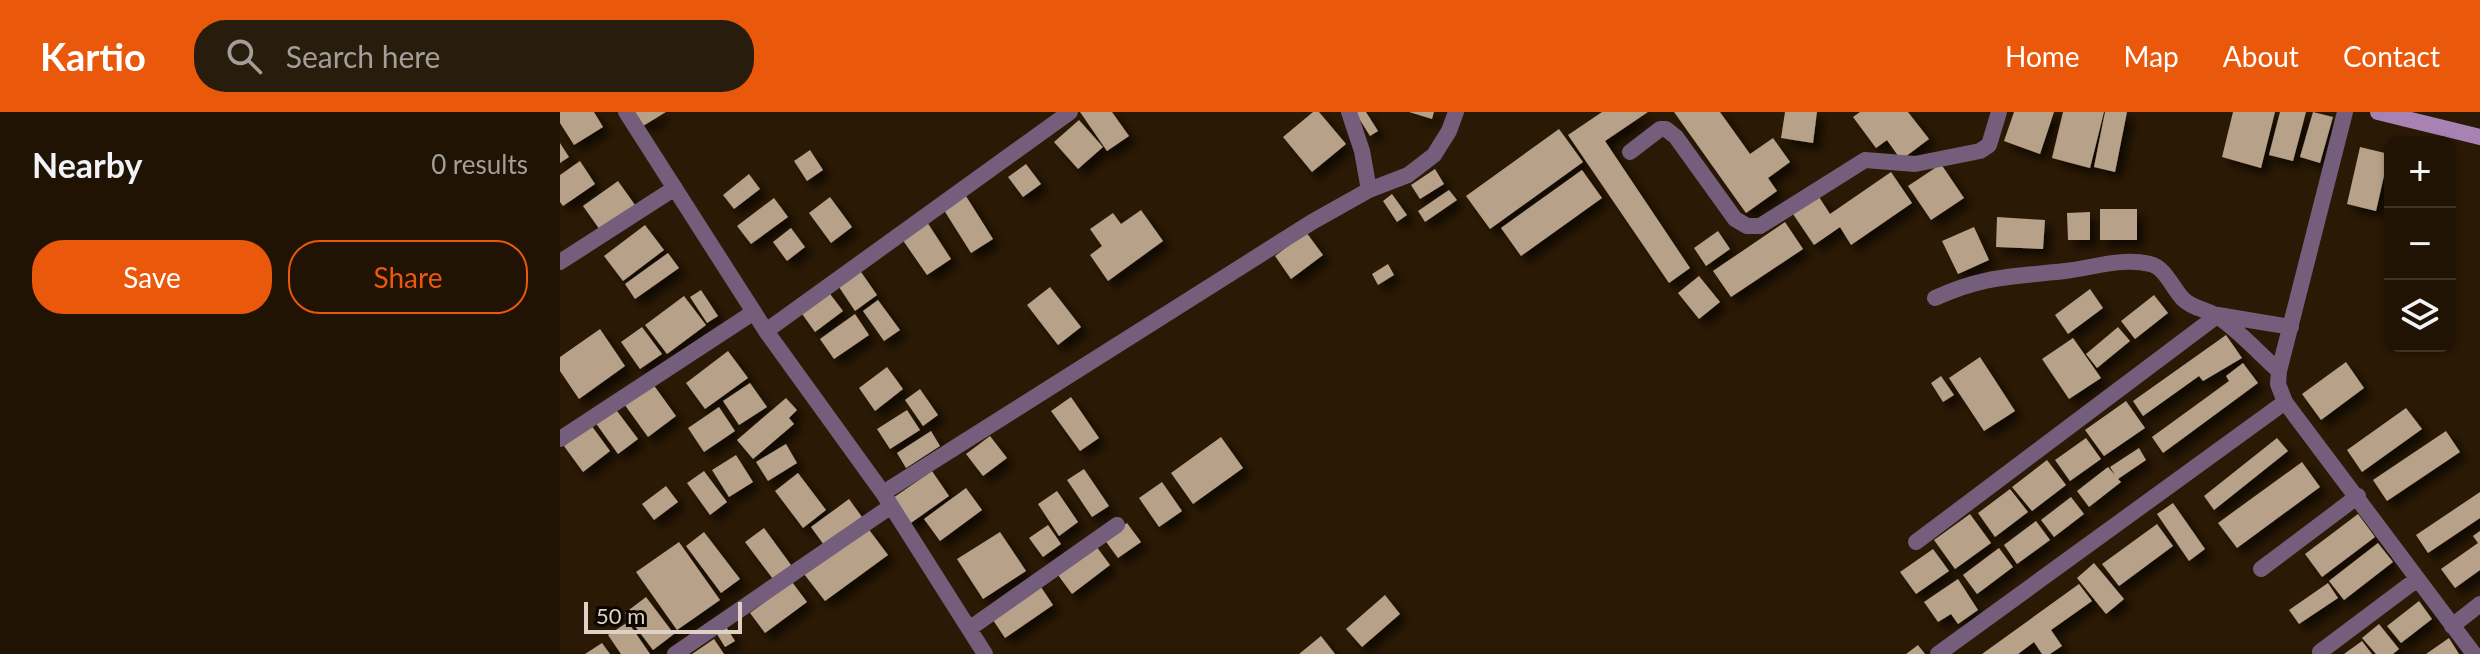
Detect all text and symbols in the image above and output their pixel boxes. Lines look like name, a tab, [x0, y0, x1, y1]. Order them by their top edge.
search box	[194, 20, 754, 92]
text: Kartio	[40, 33, 146, 79]
icon: search	[222, 34, 266, 78]
text: Search here	[286, 38, 440, 74]
text: Home	[2005, 39, 2080, 73]
text: Map	[2124, 39, 2179, 73]
text: About	[2223, 39, 2299, 73]
text: Contact	[2343, 39, 2440, 73]
map controls	[2384, 136, 2456, 352]
button: +	[2384, 136, 2456, 208]
text: Nearby	[32, 144, 143, 185]
text: 0 results	[431, 148, 528, 180]
button: −	[2384, 208, 2456, 280]
button: Save	[32, 240, 272, 314]
button: Share	[288, 240, 528, 314]
button: layers	[2384, 280, 2456, 352]
scale bar	[584, 598, 742, 634]
text: 50 m	[596, 602, 645, 629]

